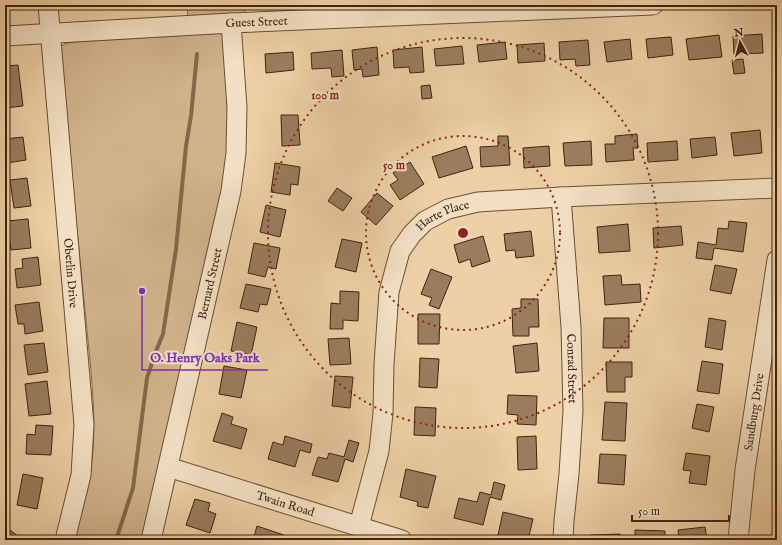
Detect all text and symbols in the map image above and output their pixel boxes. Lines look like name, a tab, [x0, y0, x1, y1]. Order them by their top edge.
street label: Guest Street	[225, 13, 288, 31]
north arrow	[720, 22, 760, 62]
text: N	[732, 25, 745, 41]
text: 100 m	[311, 88, 340, 103]
text: 50 m	[383, 158, 406, 173]
street label: Harte Place	[412, 197, 471, 234]
centre of rings	[456, 226, 470, 240]
street label: Oberlin Drive	[61, 238, 81, 309]
street label: Bernard Street	[194, 247, 225, 321]
street label: Conrad Street	[564, 333, 580, 404]
callout: O. Henry Oaks Park	[142, 345, 268, 370]
text: O. Henry Oaks Park	[150, 350, 261, 367]
street label: Sandburg Drive	[741, 372, 767, 452]
street label: Twain Road	[254, 488, 317, 520]
scale bar	[632, 497, 729, 523]
text: 50 m	[638, 504, 660, 519]

